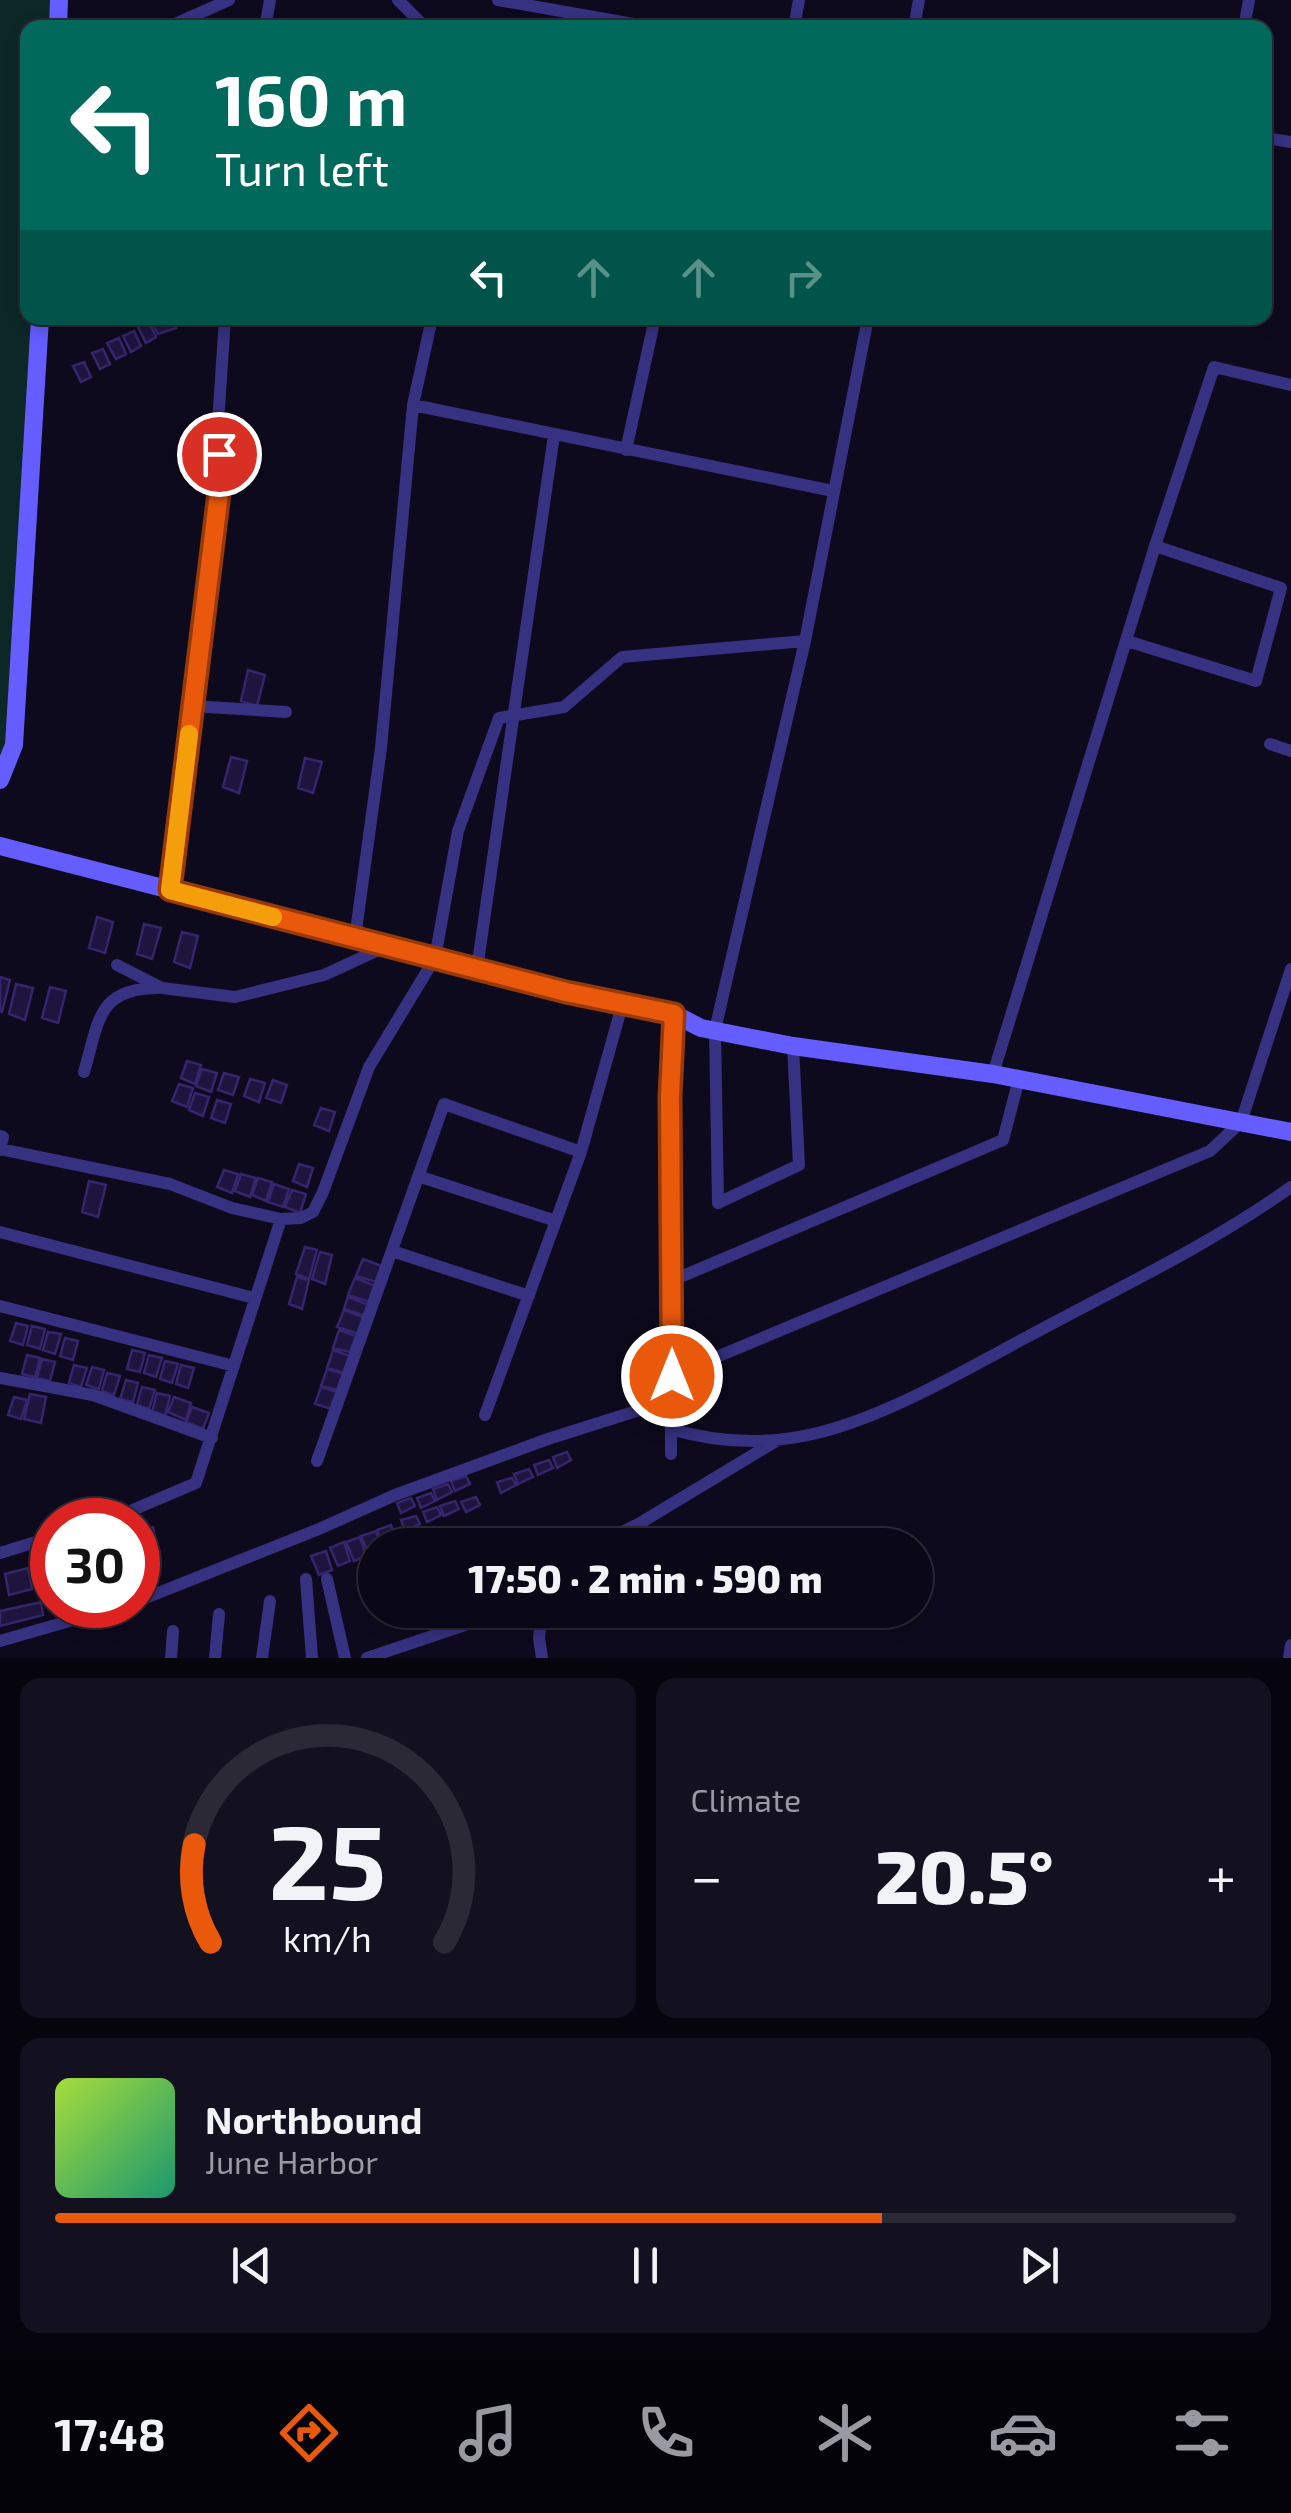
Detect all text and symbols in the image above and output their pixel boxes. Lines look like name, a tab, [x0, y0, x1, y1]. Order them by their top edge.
text: 160 m	[215, 56, 408, 140]
icon: left	[50, 60, 180, 190]
text: Turn left	[215, 141, 389, 195]
icon: left	[461, 250, 516, 305]
icon: ahead	[566, 250, 621, 305]
icon: ahead	[671, 250, 726, 305]
icon: right	[776, 250, 831, 305]
pin	[177, 412, 262, 497]
icon: arrive	[192, 427, 247, 482]
position arrow	[620, 1324, 724, 1428]
speed limit sign: 30	[30, 1498, 160, 1628]
text: 17:50 · 2 min · 590 m	[468, 1555, 823, 1601]
text: Climate	[691, 1780, 801, 1818]
text: 25	[269, 1796, 387, 1921]
text: 20.5°	[875, 1829, 1054, 1919]
text: −	[691, 1842, 723, 1908]
text: +	[1206, 1842, 1236, 1908]
text: km/h	[283, 1916, 372, 1959]
text: Northbound	[205, 2096, 423, 2142]
text: June Harbor	[205, 2142, 378, 2180]
icon: previous	[224, 2238, 279, 2293]
icon: pause	[618, 2238, 673, 2293]
icon: next	[1012, 2238, 1067, 2293]
icon: directions	[274, 2398, 344, 2468]
icon: music	[453, 2398, 523, 2468]
icon: phone	[631, 2398, 701, 2468]
icon: climate	[810, 2398, 880, 2468]
icon: car	[988, 2398, 1058, 2468]
icon: filters	[1167, 2398, 1237, 2468]
text: 17:48	[54, 2406, 166, 2460]

